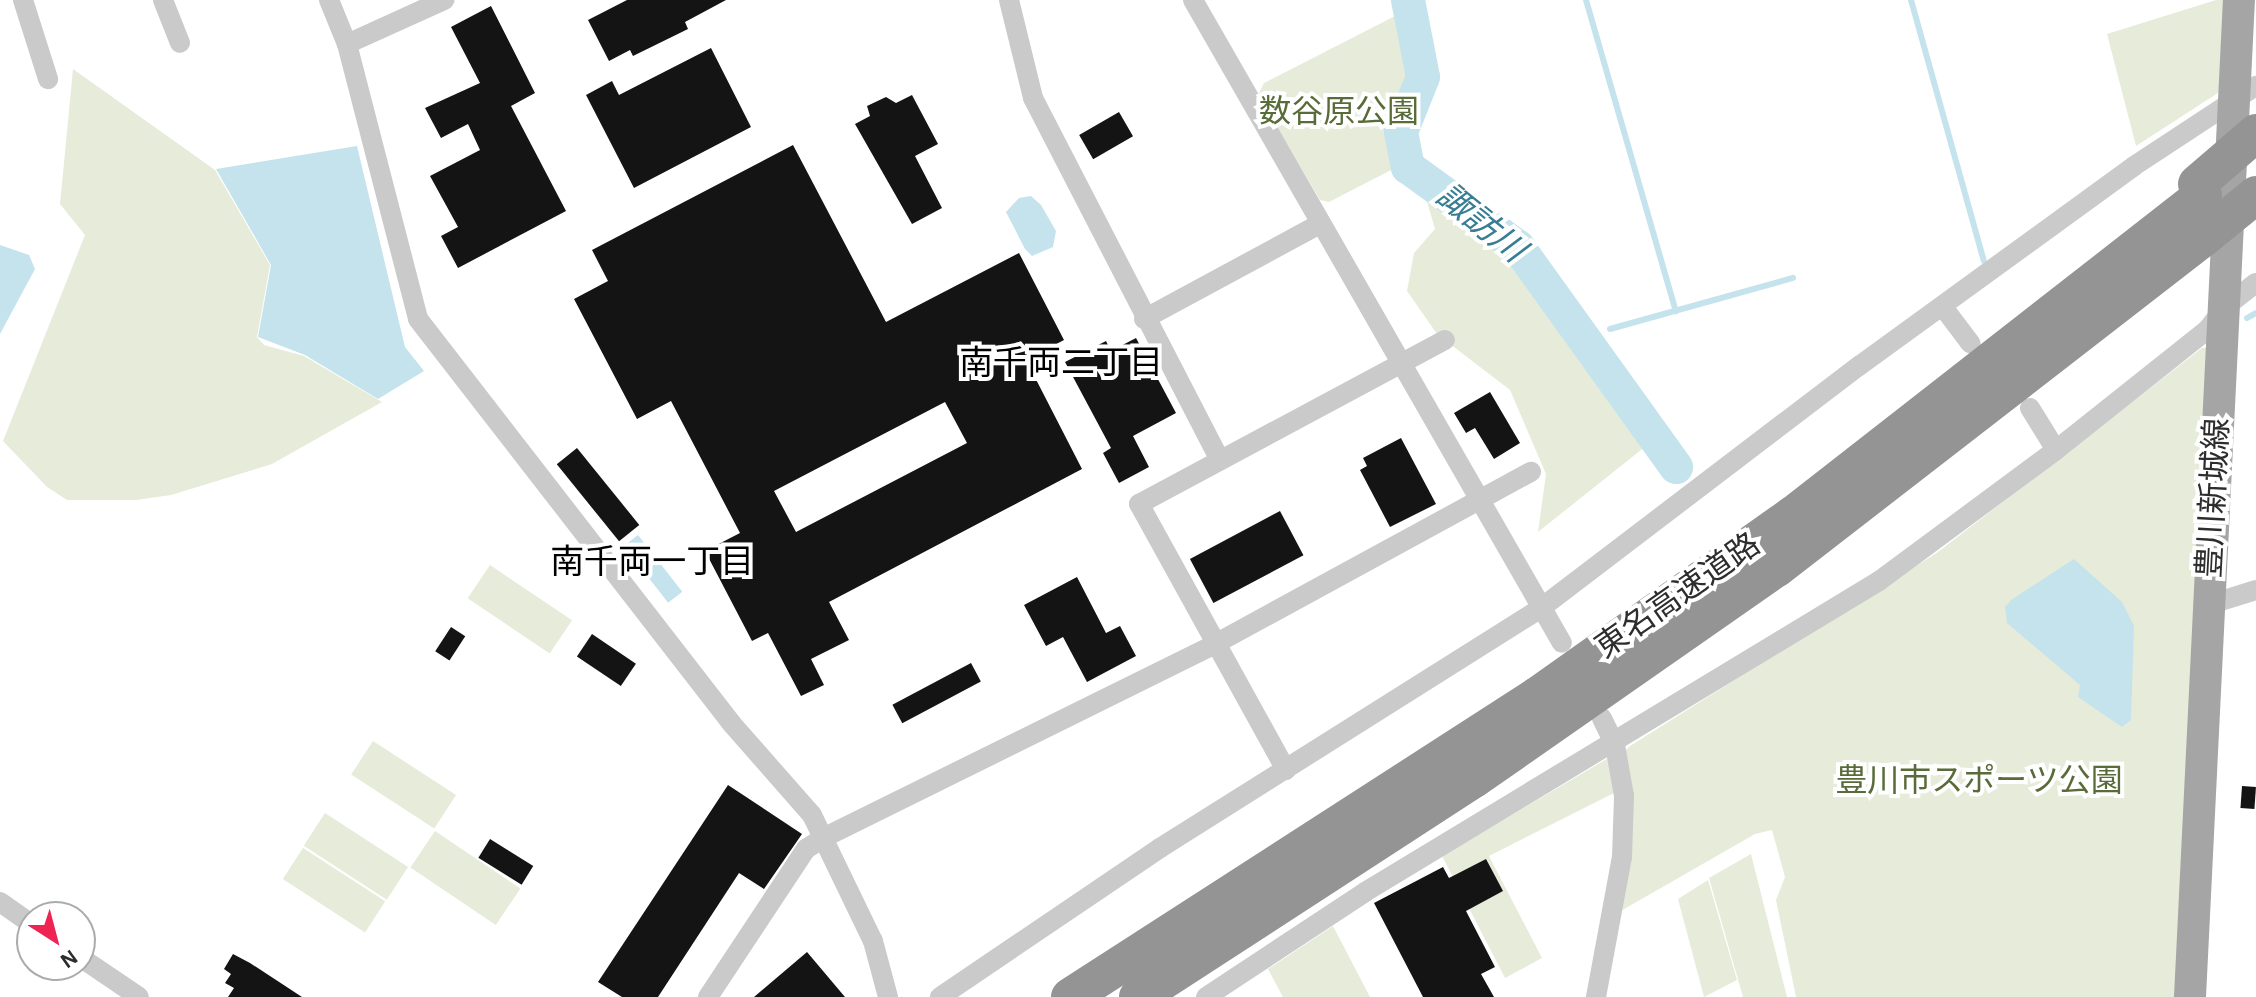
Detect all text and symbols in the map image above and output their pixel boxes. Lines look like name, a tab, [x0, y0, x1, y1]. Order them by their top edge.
park label: 数谷原公園	[1259, 93, 1419, 131]
water label: 諏訪川	[1428, 176, 1532, 272]
district label: 南千両二丁目	[959, 345, 1163, 385]
street label: 豊川新城線	[2191, 417, 2237, 579]
street label: 東名高速道路	[1588, 525, 1768, 667]
district label: 南千両一丁目	[550, 544, 754, 584]
park label: 豊川市スポーツ公園	[1835, 762, 2123, 800]
north arrow	[16, 901, 96, 981]
text: N	[56, 945, 82, 972]

